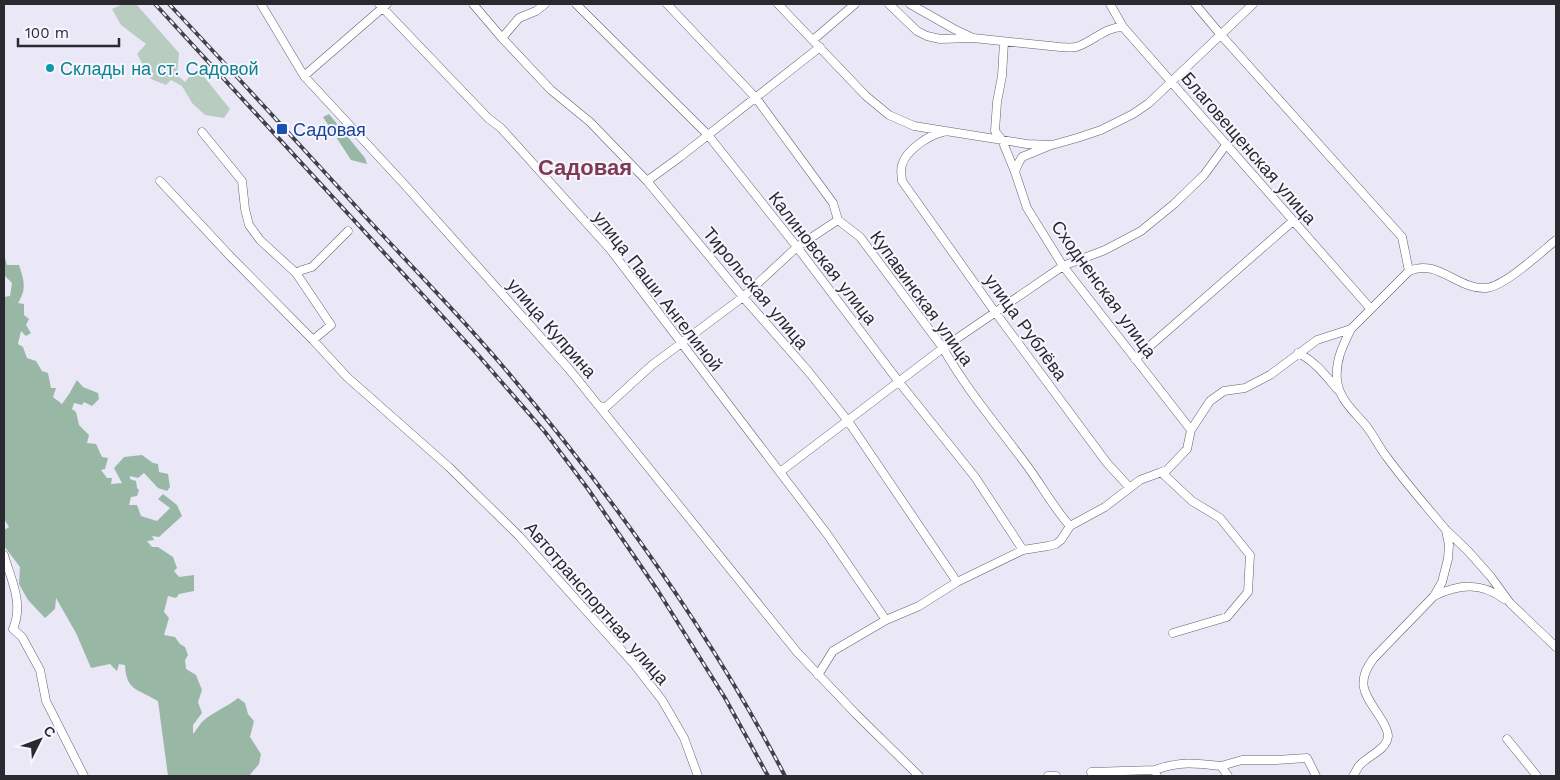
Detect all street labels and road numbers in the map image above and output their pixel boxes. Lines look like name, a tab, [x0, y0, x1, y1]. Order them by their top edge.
street label: Благовещенская улица	[1177, 68, 1321, 229]
street label: Калиновская улица	[765, 187, 882, 329]
street label: улица Паши Ангелиной	[589, 207, 727, 375]
street label: Сходненская улица	[1047, 216, 1161, 362]
street label: Тирольская улица	[699, 223, 814, 354]
street label: Купавинская улица	[866, 227, 979, 370]
street label: улица Рублёва	[980, 270, 1072, 385]
street label: улица Куприна	[503, 274, 602, 383]
street label: Автотранспортная улица	[521, 517, 674, 689]

